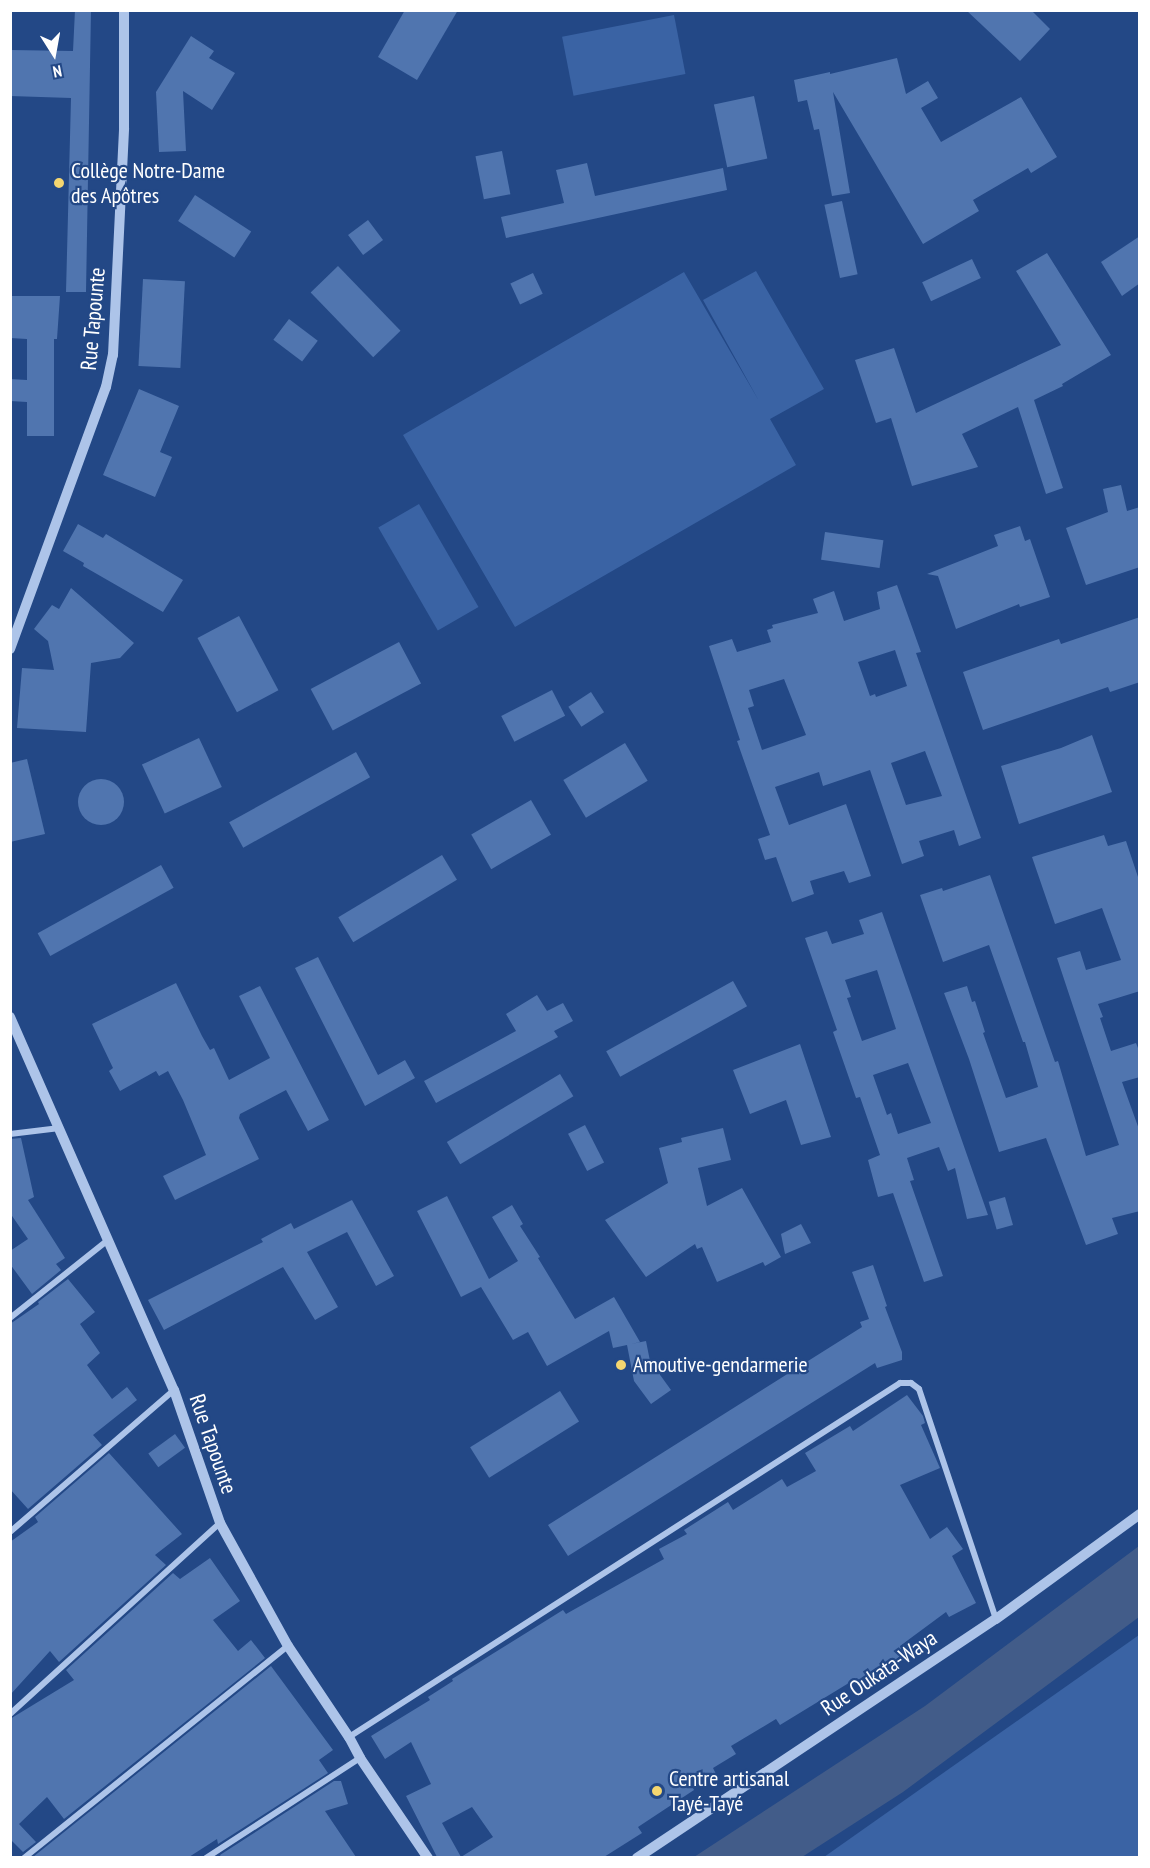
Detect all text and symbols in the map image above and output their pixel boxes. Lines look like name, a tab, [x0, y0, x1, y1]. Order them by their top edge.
north arrow	[24, 24, 84, 84]
text: N	[51, 61, 64, 82]
place label: Collège Notre-Dame des Apôtres	[71, 157, 225, 208]
marker: Collège Notre-Dame des Apôtres	[52, 176, 66, 190]
street label: Rue Tapounte	[75, 266, 111, 372]
place label: Amoutive-gendarmerie	[633, 1352, 808, 1378]
marker: Amoutive-gendarmerie	[614, 1358, 628, 1372]
street label: Rue Tapounte	[184, 1391, 242, 1497]
street label: Rue Oukata-Waya	[816, 1625, 942, 1721]
place label: Centre artisanal Tayé-Tayé	[669, 1765, 789, 1816]
marker: Centre artisanal Tayé-Tayé	[650, 1784, 664, 1798]

